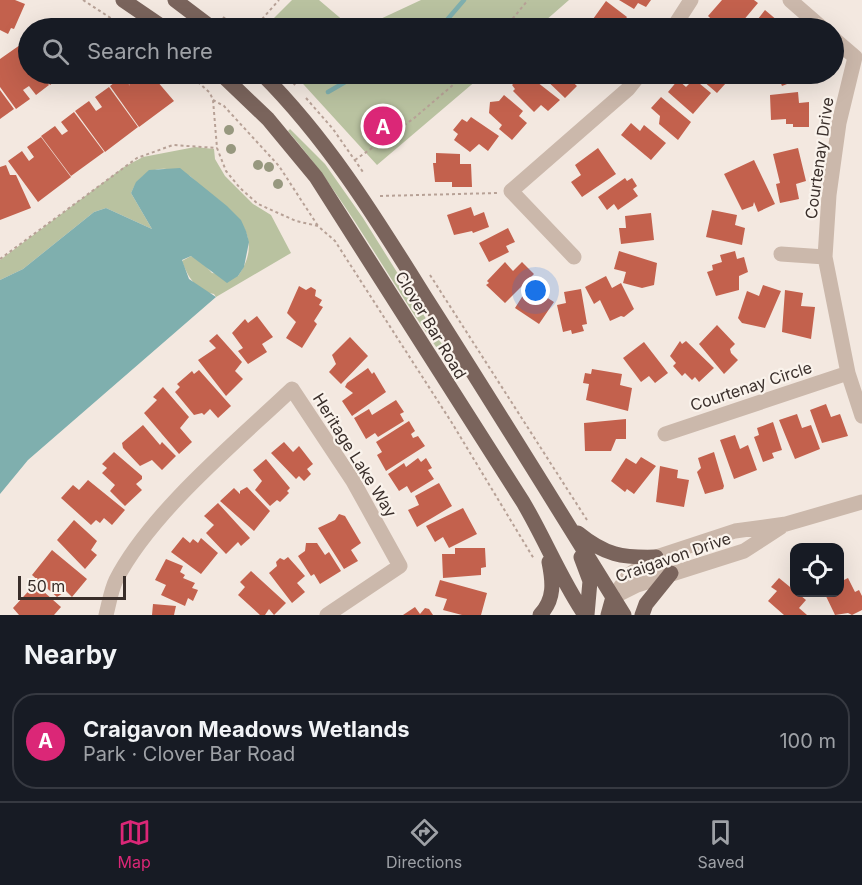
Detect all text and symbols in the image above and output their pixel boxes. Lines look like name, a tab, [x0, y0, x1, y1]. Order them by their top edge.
search box	[18, 18, 844, 84]
icon: search	[39, 35, 72, 68]
text: Search here	[87, 38, 213, 64]
street label: Courtenay Drive	[801, 96, 837, 220]
pin: A	[364, 104, 403, 148]
street label: Clover Bar Road	[391, 268, 471, 382]
your location	[521, 276, 550, 305]
street label: Courtenay Circle	[688, 357, 814, 415]
street label: Heritage Lake Way	[309, 389, 401, 521]
street label: Craigavon Drive	[613, 528, 733, 586]
map controls	[790, 543, 844, 597]
button: locate	[790, 543, 844, 597]
scale bar	[18, 573, 126, 600]
text: 50 m	[27, 576, 65, 596]
text: Nearby	[24, 639, 117, 670]
text: Craigavon Meadows Wetlands	[83, 716, 410, 742]
text: A	[38, 729, 53, 753]
text: 100 m	[779, 729, 836, 753]
text: Park · Clover Bar Road	[83, 742, 295, 766]
tab: Map	[118, 816, 151, 872]
tab: Directions	[386, 816, 462, 872]
tab: Saved	[698, 816, 744, 872]

